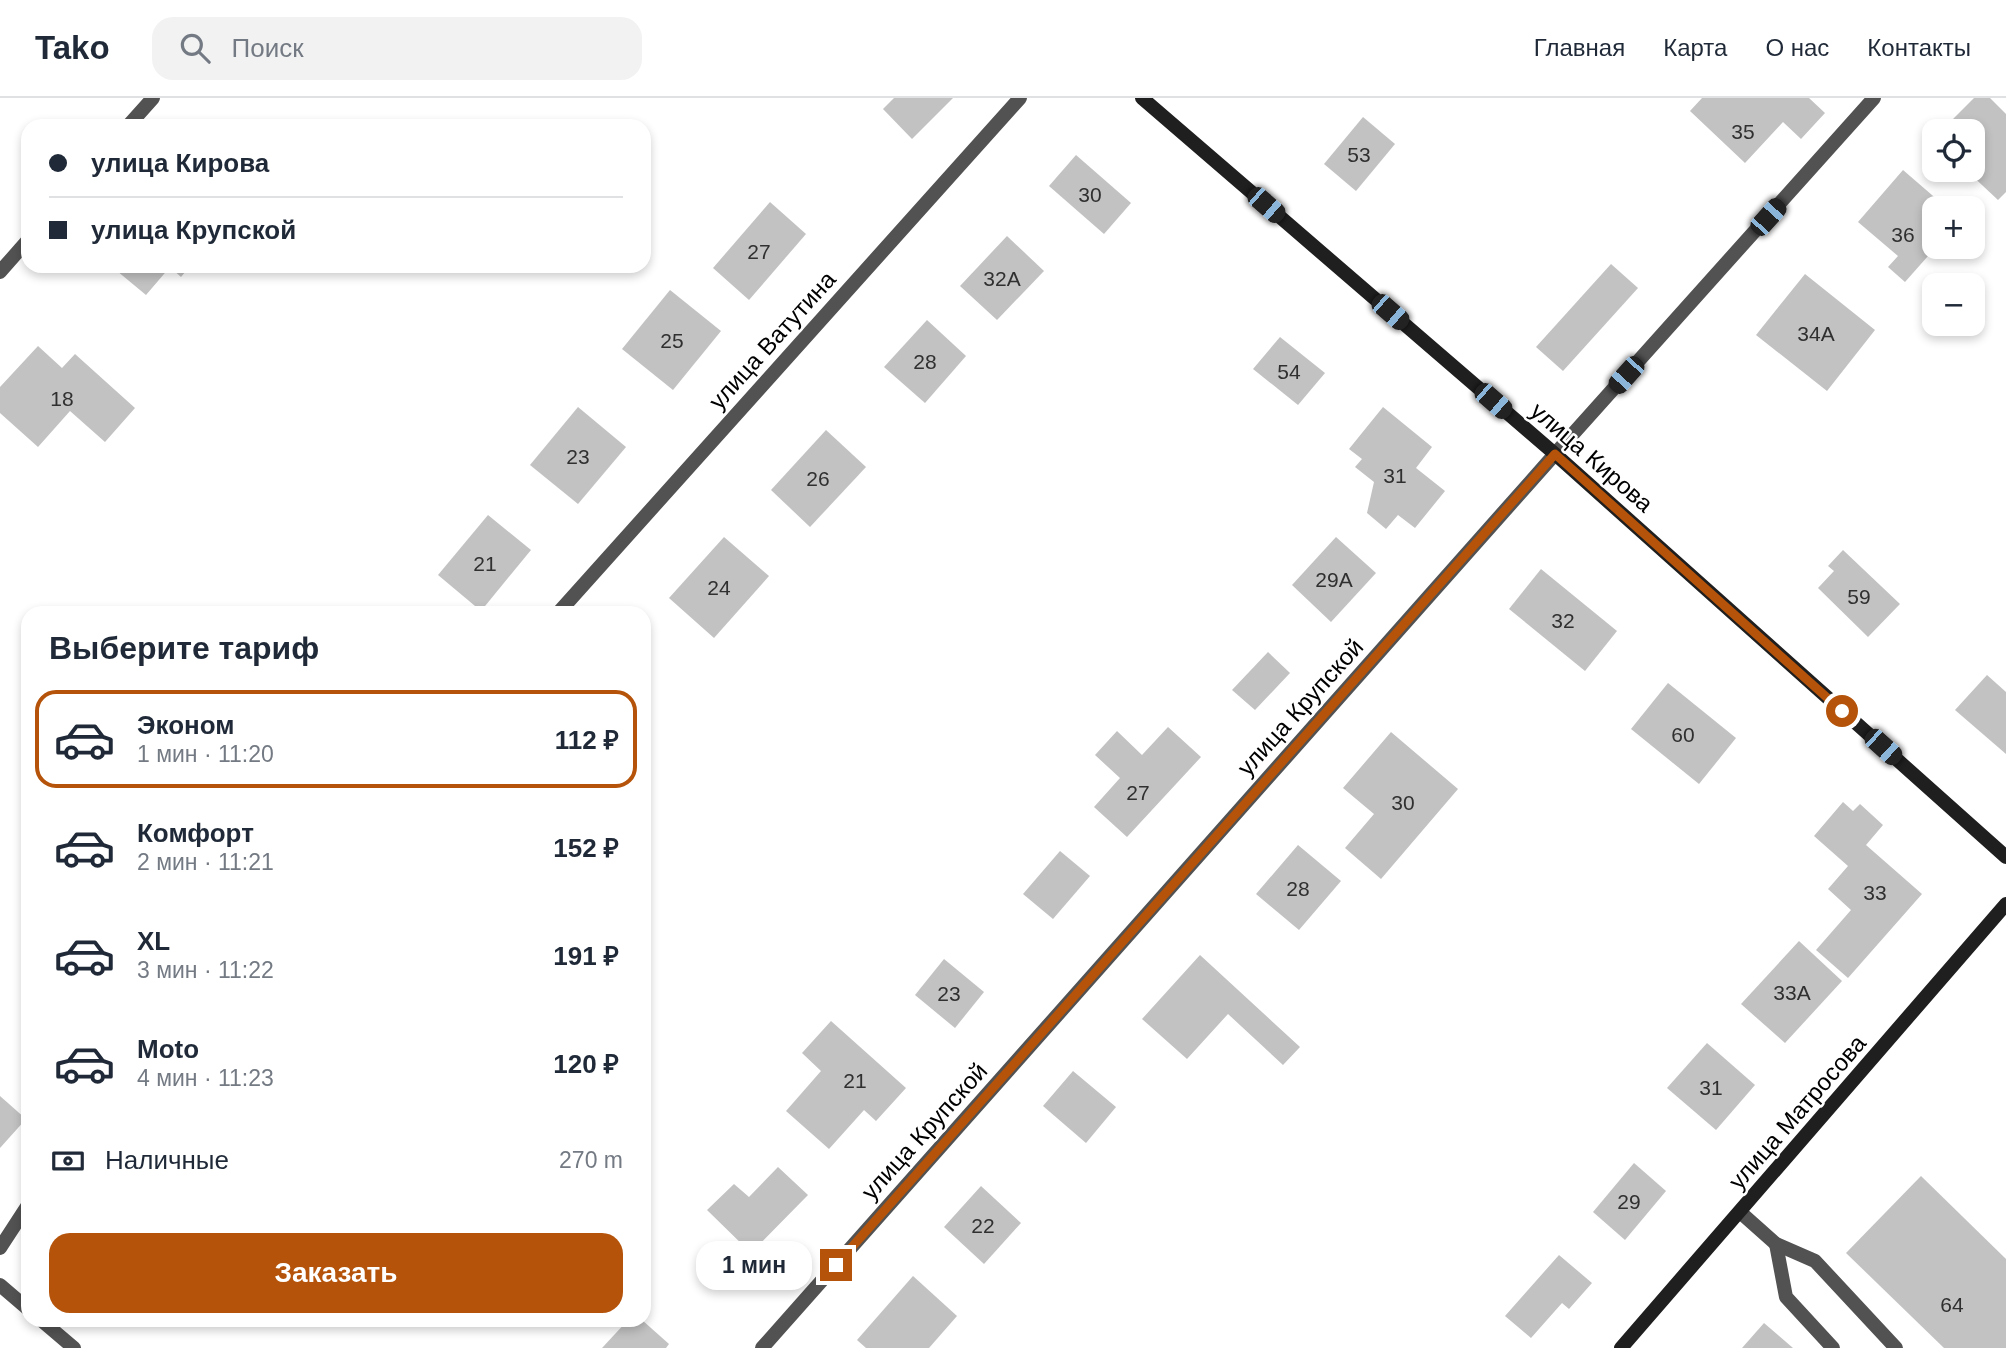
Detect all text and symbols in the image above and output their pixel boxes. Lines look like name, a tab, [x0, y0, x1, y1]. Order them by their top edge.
search box	[152, 17, 642, 80]
text: Tako	[35, 29, 110, 66]
icon: search	[176, 29, 214, 67]
text: Поиск	[232, 33, 304, 63]
text: Главная	[1534, 34, 1625, 61]
text: Карта	[1663, 34, 1727, 61]
text: О нас	[1765, 34, 1829, 61]
text: Контакты	[1867, 34, 1971, 61]
map controls	[1922, 119, 1985, 336]
button: locate	[1922, 119, 1985, 182]
house number: 35	[1731, 120, 1755, 143]
house number: 53	[1347, 143, 1371, 166]
text: улица Кирова	[91, 148, 269, 178]
house number: 30	[1078, 183, 1102, 206]
car	[1244, 183, 1289, 227]
car	[1747, 194, 1790, 240]
button: +	[1922, 196, 1985, 259]
text: улица Крупской	[91, 215, 296, 245]
house number: 36	[1891, 223, 1915, 246]
house number: 27	[747, 240, 771, 263]
street label: улица Ватутина	[703, 265, 841, 414]
house number: 32А	[983, 267, 1021, 290]
button: −	[1922, 273, 1985, 336]
car	[1368, 290, 1413, 334]
house number: 34А	[1797, 322, 1835, 345]
house number: 25	[660, 329, 684, 352]
house number: 28	[913, 350, 937, 373]
car	[1605, 352, 1648, 398]
house number: 54	[1277, 360, 1301, 383]
car	[1471, 379, 1516, 423]
house number: 18	[50, 387, 74, 410]
street label: улица Кирова	[1526, 397, 1659, 518]
house number: 23	[566, 445, 590, 468]
house number: 31	[1383, 464, 1407, 487]
house number: 26	[806, 467, 830, 490]
house number: 21	[473, 552, 497, 575]
house number: 29А	[1315, 568, 1353, 591]
house number: 24	[707, 576, 731, 599]
house number: 59	[1847, 585, 1871, 608]
house number: 32	[1551, 609, 1575, 632]
text: Выберите тариф	[49, 630, 319, 666]
street label: улица Крупской	[1232, 633, 1368, 781]
route start	[1826, 695, 1858, 727]
icon: car	[53, 708, 116, 771]
text: Эконом	[137, 710, 235, 740]
house number: 60	[1671, 723, 1695, 746]
text: 112 ₽	[555, 725, 619, 755]
car	[1861, 725, 1906, 769]
text: 1 мин · 11:20	[137, 741, 274, 767]
house number: 27	[1126, 781, 1150, 804]
house number: 30	[1391, 791, 1415, 814]
icon: car	[53, 816, 116, 879]
text: Комфорт	[137, 818, 254, 848]
text: 152 ₽	[553, 833, 619, 863]
text: 2 мин · 11:21	[137, 849, 274, 875]
house number: 28	[1286, 877, 1310, 900]
house number: 33	[1863, 881, 1887, 904]
icon: car	[53, 924, 116, 987]
text: XL	[137, 926, 170, 956]
text: 191 ₽	[553, 941, 619, 971]
text: 3 мин · 11:22	[137, 957, 274, 983]
house number: 33А	[1773, 981, 1811, 1004]
house number: 23	[937, 982, 961, 1005]
street label: улица Матросова	[1723, 1029, 1872, 1194]
icon: car	[53, 1032, 116, 1095]
text: Moto	[137, 1034, 199, 1064]
text: 120 ₽	[553, 1049, 619, 1079]
street label: улица Крупской	[856, 1057, 992, 1205]
text: 4 мин · 11:23	[137, 1065, 274, 1091]
house number: 21	[843, 1069, 867, 1092]
house number: 31	[1699, 1076, 1723, 1099]
icon: cash	[49, 1142, 87, 1180]
text: Наличные	[105, 1145, 229, 1175]
text: 270 m	[559, 1147, 623, 1173]
house number: 29	[1617, 1190, 1641, 1213]
house number: 22	[971, 1214, 995, 1237]
button: Заказать	[49, 1233, 623, 1313]
callout: 1 мин	[696, 1240, 812, 1290]
route end	[820, 1249, 852, 1281]
text: 1 мин	[722, 1252, 786, 1278]
house number: 64	[1940, 1293, 1964, 1316]

